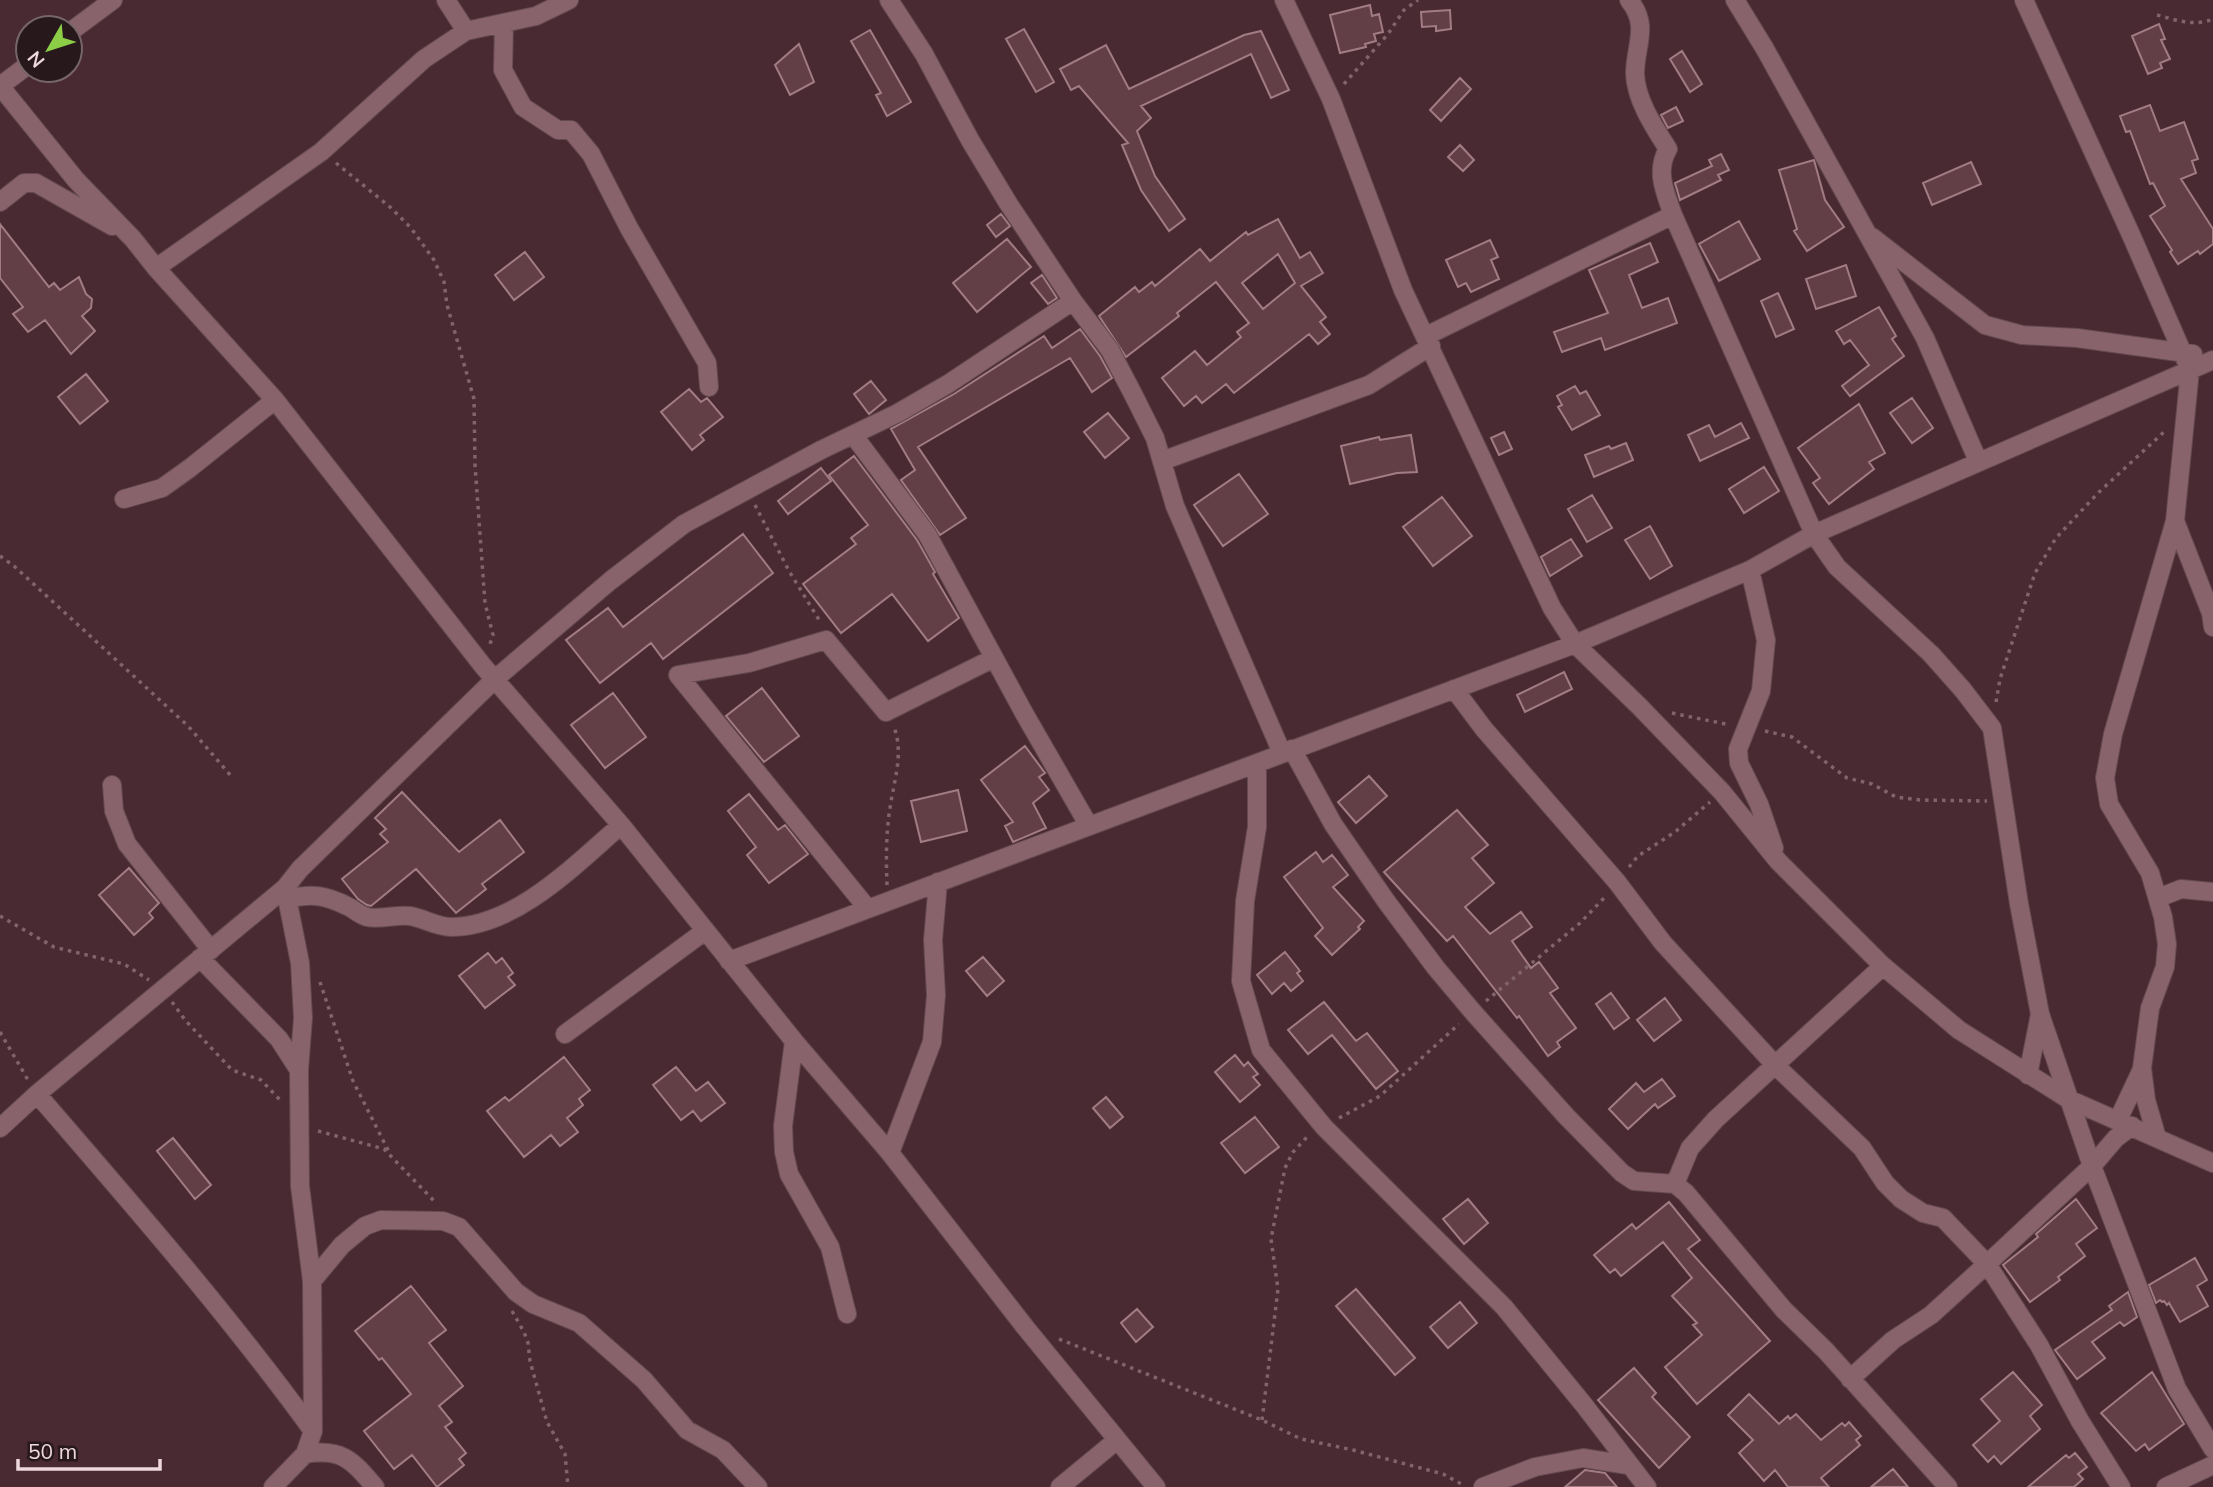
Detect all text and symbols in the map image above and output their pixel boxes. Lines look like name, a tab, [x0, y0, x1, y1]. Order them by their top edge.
north arrow	[14, 14, 84, 84]
text: N	[22, 47, 50, 73]
scale bar	[18, 1428, 159, 1472]
text: 50 m	[28, 1438, 77, 1464]

